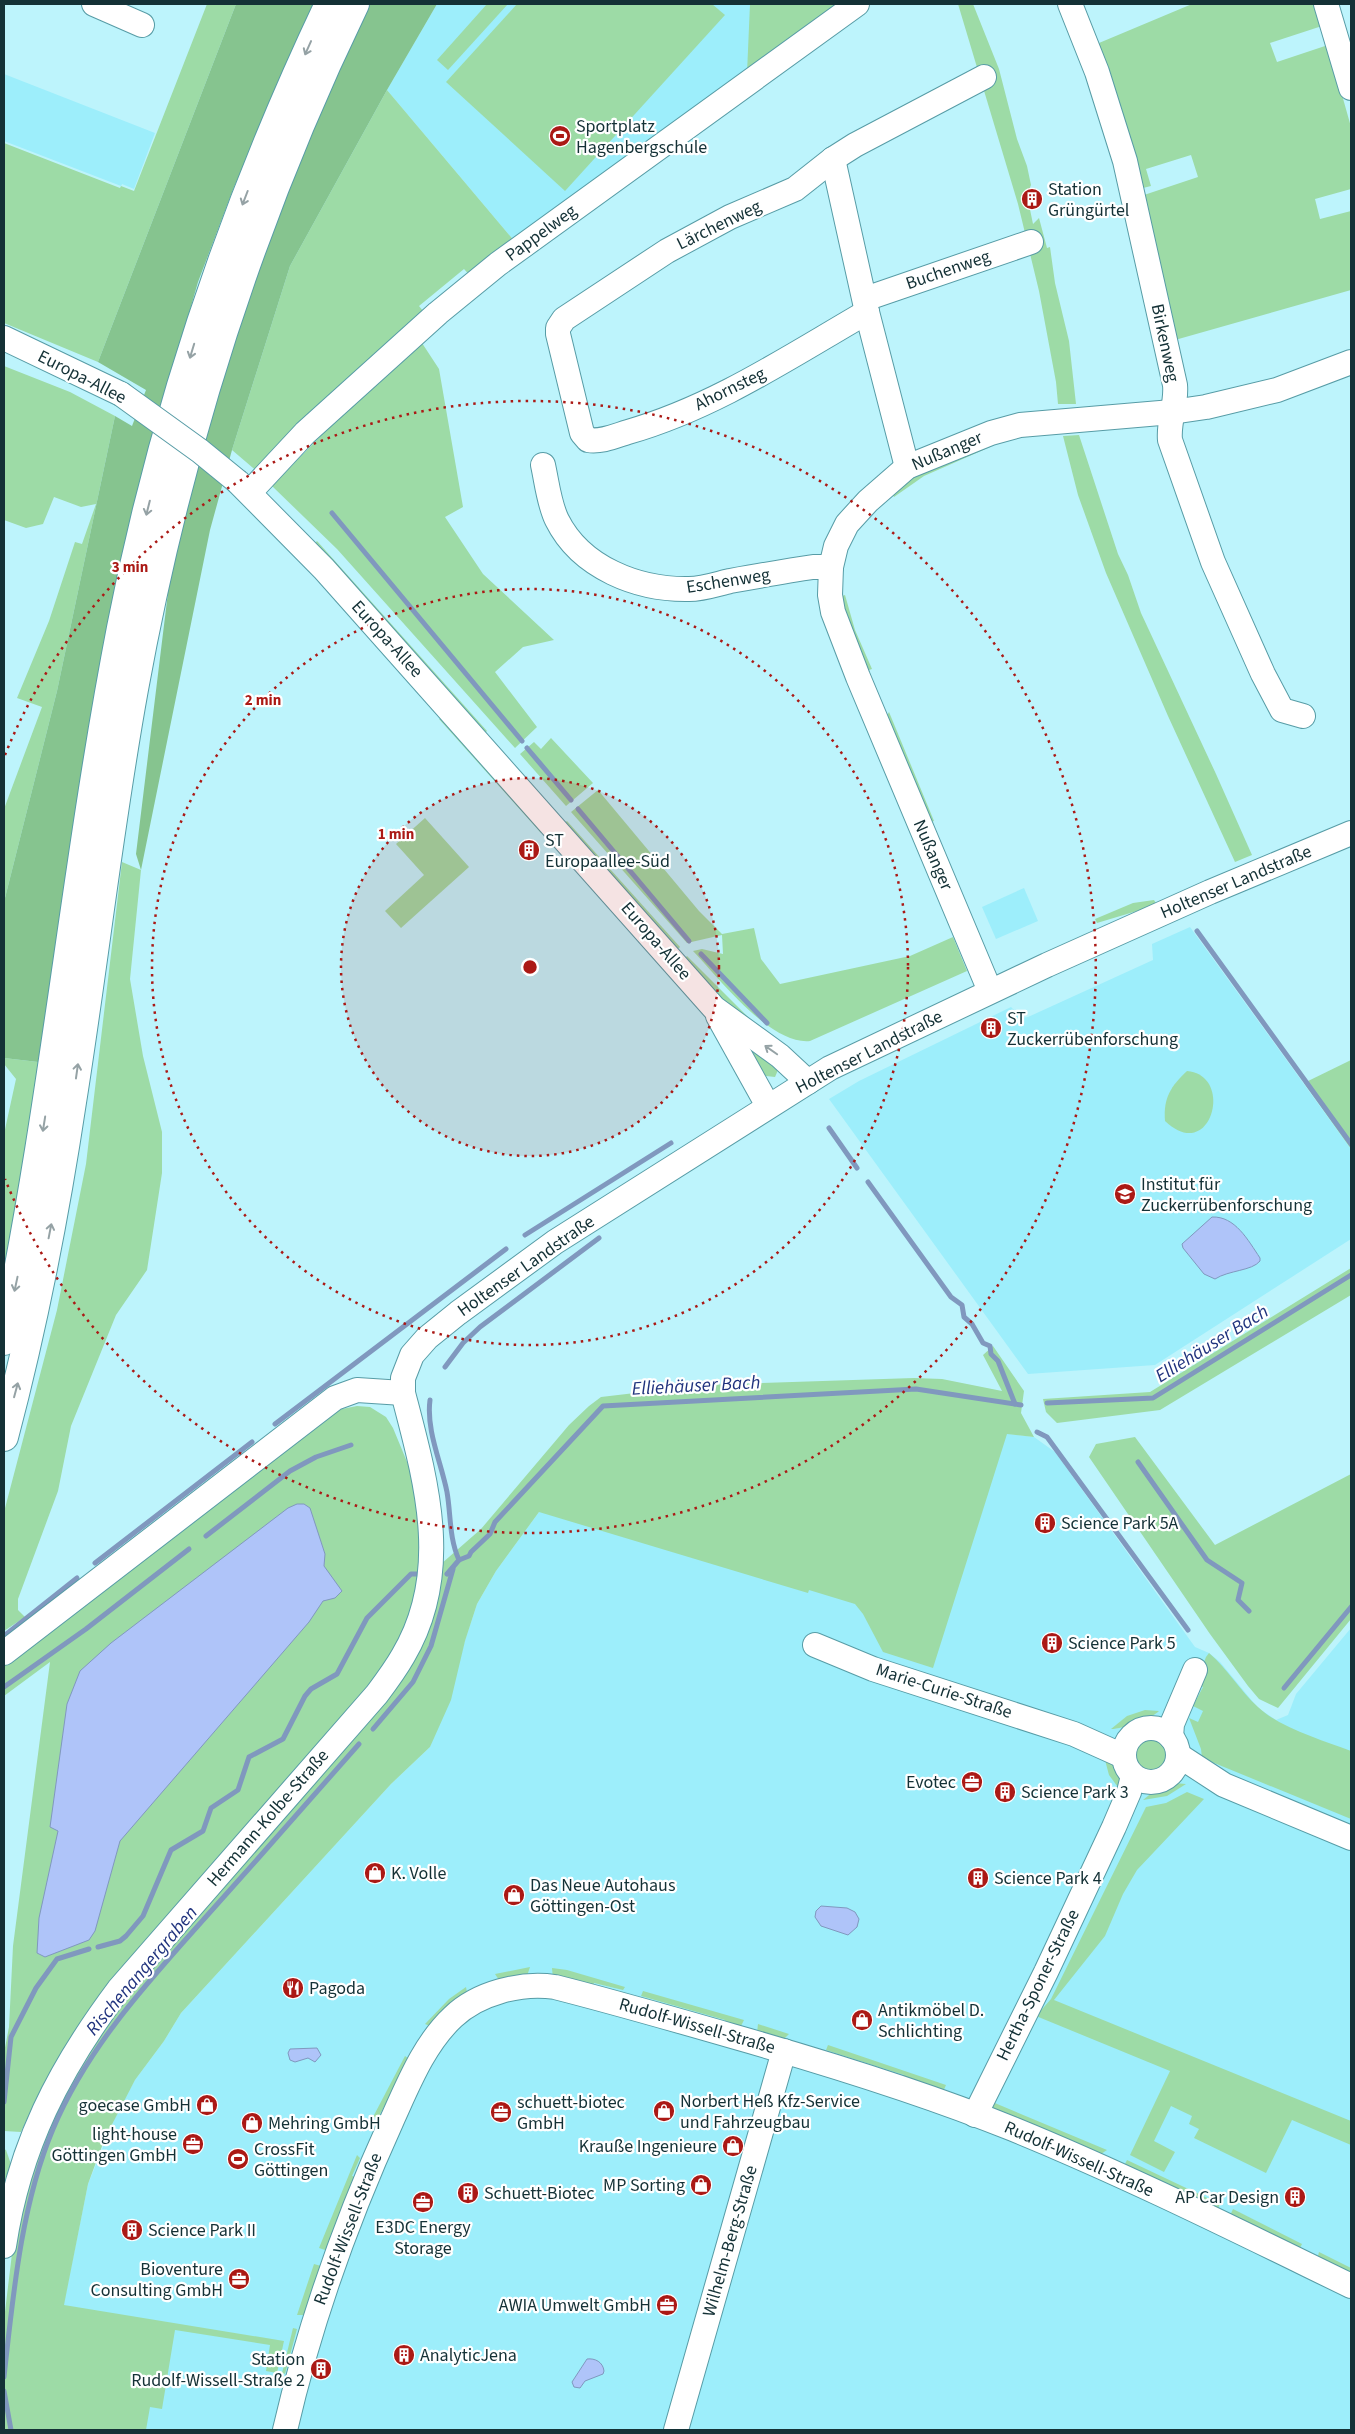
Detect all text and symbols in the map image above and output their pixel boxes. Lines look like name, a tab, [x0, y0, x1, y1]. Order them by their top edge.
one-way arrow	[302, 40, 312, 55]
place label: Sportplatz Hagenbergschule	[576, 114, 707, 160]
sports icon: Sportplatz Hagenbergschule	[548, 124, 572, 148]
place label: Station Grüngürtel	[1048, 177, 1129, 223]
building icon: Station Grüngürtel	[1020, 187, 1044, 211]
one-way arrow	[240, 190, 249, 205]
street label: Lärchenweg	[672, 194, 766, 256]
street label: Pappelweg	[500, 199, 582, 267]
street label: Buchenweg	[902, 244, 994, 296]
street label: Birkenweg	[1145, 302, 1185, 384]
one-way arrow	[186, 343, 196, 359]
street label: Europa-Allee	[33, 344, 131, 410]
street label: Ahornsteg	[690, 361, 770, 417]
street label: Nußanger	[908, 425, 987, 477]
one-way arrow	[143, 499, 152, 515]
text: 3 min	[112, 557, 148, 578]
street label: Eschenweg	[684, 562, 772, 600]
street label: Europa-Allee	[345, 595, 429, 683]
text: 2 min	[245, 690, 281, 711]
street label: Nußanger	[907, 816, 959, 895]
text: 1 min	[378, 824, 414, 845]
place label: ST Europaallee-Süd	[545, 828, 670, 874]
building icon: ST Europaallee-Süd	[517, 838, 541, 862]
street label: Holtenser Landstraße	[1156, 839, 1316, 925]
street label: Europa-Allee	[615, 896, 697, 986]
centre of rings	[521, 958, 539, 976]
street label: Holtenser Landstraße	[791, 1004, 947, 1100]
place label: ST Zuckerrübenforschung	[1007, 1006, 1178, 1052]
building icon: ST Zuckerrübenforschung	[979, 1016, 1003, 1040]
one-way arrow	[764, 1045, 778, 1055]
one-way arrow	[72, 1063, 82, 1079]
one-way arrow	[39, 1115, 49, 1131]
place label: Institut für Zuckerrübenforschung	[1141, 1172, 1312, 1218]
school or university icon: Institut für Zuckerrübenforschung	[1113, 1182, 1137, 1206]
street label: Holtenser Landstraße	[452, 1209, 600, 1323]
one-way arrow	[46, 1224, 56, 1240]
one-way arrow	[11, 1275, 20, 1291]
water label: Elliehäuser Bach	[1150, 1298, 1274, 1390]
water label: Elliehäuser Bach	[631, 1369, 761, 1403]
one-way arrow	[12, 1383, 21, 1399]
building icon: Science Park 5A	[1033, 1511, 1057, 1535]
place label: Science Park 5A	[1061, 1511, 1179, 1536]
building icon: Science Park 5	[1040, 1631, 1064, 1655]
place label: Science Park 5	[1068, 1631, 1176, 1656]
street label: Marie-Curie-Straße	[873, 1657, 1015, 1725]
street label: Hermann-Kolbe-Straße	[201, 1744, 335, 1892]
place label: Evotec	[906, 1770, 956, 1795]
office icon: Evotec	[960, 1770, 984, 1794]
building icon: Science Park 3	[993, 1780, 1017, 1804]
place label: Science Park 3	[1021, 1780, 1129, 1805]
shop icon: K. Volle	[363, 1861, 387, 1885]
place label: K. Volle	[391, 1861, 446, 1886]
building icon: Science Park 4	[966, 1866, 990, 1890]
place label: Science Park 4	[994, 1866, 1102, 1891]
place label: Das Neue Autohaus Göttingen-Ost	[530, 1873, 675, 1919]
shop icon: Das Neue Autohaus Göttingen-Ost	[502, 1883, 526, 1907]
water label: Rischenangergraben	[80, 1900, 204, 2042]
street label: Hertha-Sponer-Straße	[990, 1905, 1086, 2065]
restaurant icon: Pagoda	[281, 1976, 305, 2000]
place label: Pagoda	[309, 1976, 365, 2001]
street label: Rudolf-Wissell-Straße	[616, 1992, 778, 2060]
place label: Antikmöbel D. Schlichting	[878, 1998, 984, 2044]
shop icon: Antikmöbel D. Schlichting	[850, 2008, 874, 2032]
place label: Norbert Heß Kfz-Service und Fahrzeugbau	[680, 2089, 860, 2135]
place label: schuett-biotec GmbH	[517, 2090, 625, 2136]
place label: goecase GmbH	[79, 2093, 191, 2118]
shop icon: goecase GmbH	[195, 2093, 219, 2117]
shop icon: Norbert Heß Kfz-Service und Fahrzeugbau	[652, 2099, 676, 2123]
office icon: schuett-biotec GmbH	[489, 2100, 513, 2124]
shop icon: Mehring GmbH	[240, 2111, 264, 2135]
place label: Mehring GmbH	[268, 2111, 381, 2136]
street label: Rudolf-Wissell-Straße	[1000, 2115, 1158, 2203]
place label: light-house Göttingen GmbH	[51, 2122, 177, 2168]
office icon: light-house Göttingen GmbH	[181, 2132, 205, 2156]
place label: Krauße Ingenieure	[579, 2134, 717, 2159]
shop icon: Krauße Ingenieure	[721, 2134, 745, 2158]
place label: CrossFit Göttingen	[254, 2137, 328, 2183]
sports icon: CrossFit Göttingen	[226, 2147, 250, 2171]
street label: Rudolf-Wissell-Straße	[307, 2149, 389, 2309]
street label: Wilhelm-Berg-Straße	[696, 2162, 764, 2320]
place label: MP Sorting	[603, 2173, 685, 2198]
shop icon: MP Sorting	[689, 2173, 713, 2197]
building icon: Schuett-Biotec	[456, 2181, 480, 2205]
place label: Schuett-Biotec	[484, 2181, 595, 2206]
place label: AP Car Design	[1175, 2185, 1279, 2210]
building icon: AP Car Design	[1283, 2185, 1307, 2209]
office icon: E3DC Energy Storage	[411, 2190, 435, 2214]
place label: E3DC Energy Storage	[375, 2215, 471, 2261]
building icon: Science Park II	[120, 2218, 144, 2242]
place label: Science Park II	[148, 2218, 256, 2243]
place label: Bioventure Consulting GmbH	[90, 2257, 223, 2303]
office icon: Bioventure Consulting GmbH	[227, 2267, 251, 2291]
place label: AWIA Umwelt GmbH	[499, 2293, 651, 2318]
office icon: AWIA Umwelt GmbH	[655, 2293, 679, 2317]
building icon: AnalyticJena	[392, 2343, 416, 2367]
place label: AnalyticJena	[420, 2343, 517, 2368]
place label: Station Rudolf-Wissell-Straße 2	[131, 2347, 305, 2393]
building icon: Station Rudolf-Wissell-Straße 2	[309, 2357, 333, 2381]

